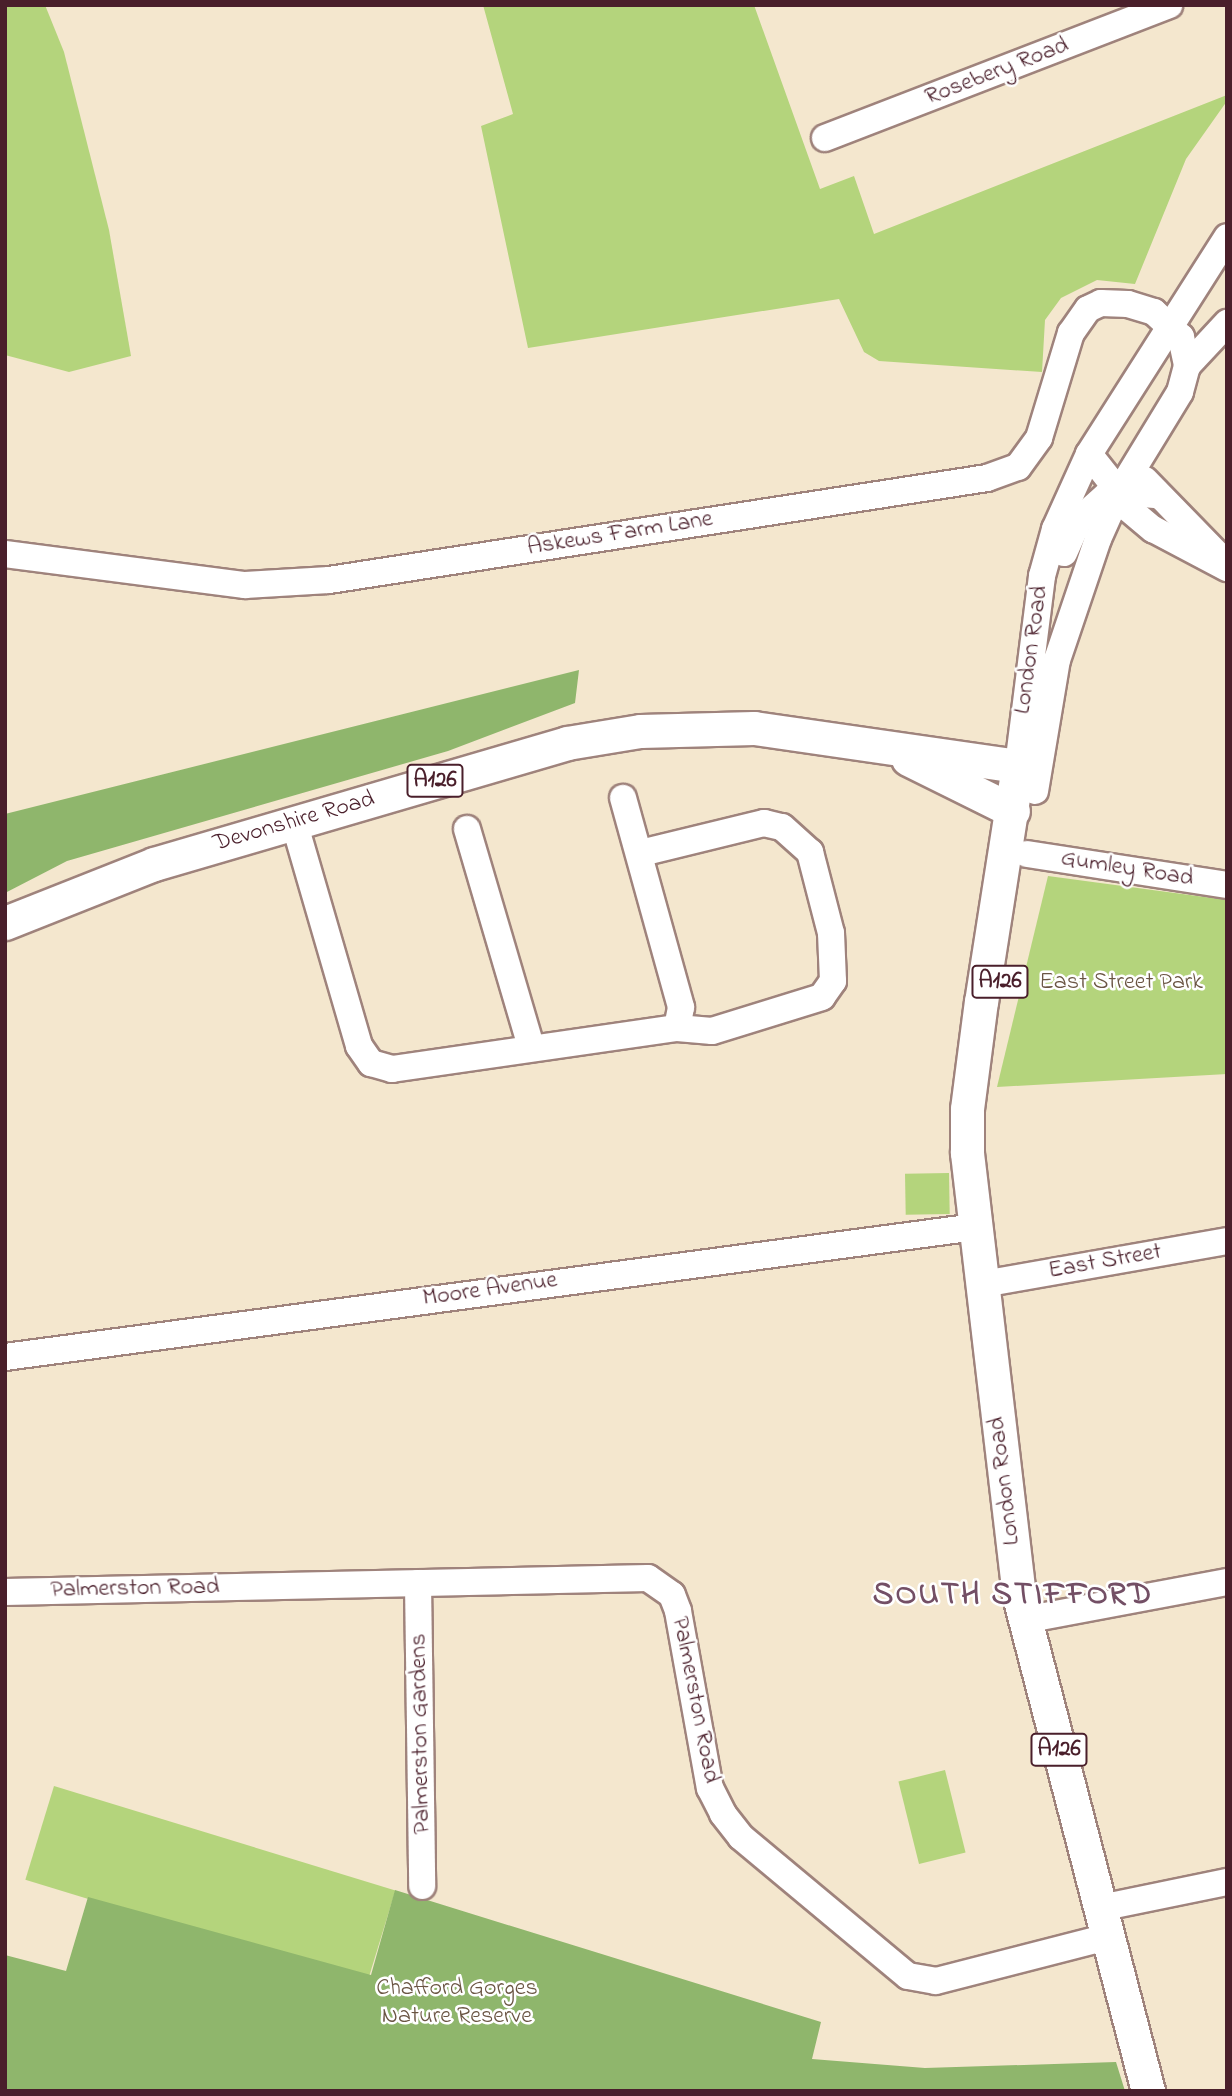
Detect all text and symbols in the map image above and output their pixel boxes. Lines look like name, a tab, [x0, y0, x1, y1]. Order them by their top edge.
street label: Rosebery Road	[921, 31, 1073, 113]
street label: Askews Farm Lane	[525, 505, 715, 563]
street label: London Road	[1009, 584, 1055, 716]
road number: A126	[405, 762, 465, 800]
street label: Devonshire Road	[210, 785, 378, 859]
street label: Gumley Road	[1059, 844, 1195, 894]
road number: A126	[970, 962, 1030, 1001]
park label: East Street Park	[1039, 969, 1203, 997]
street label: East Street	[1046, 1238, 1164, 1286]
street label: Moore Avenue	[421, 1266, 559, 1314]
street label: London Road	[983, 1415, 1027, 1547]
street label: Palmerston Road	[50, 1573, 220, 1605]
district label: SOUTH STIFFORD	[875, 1577, 1151, 1615]
street label: Palmerston Road	[665, 1614, 725, 1786]
street label: Palmerston Gardens	[405, 1633, 437, 1835]
road number: A126	[1029, 1730, 1089, 1770]
park label: Chafford Gorges Nature Reserve	[376, 1975, 538, 2031]

